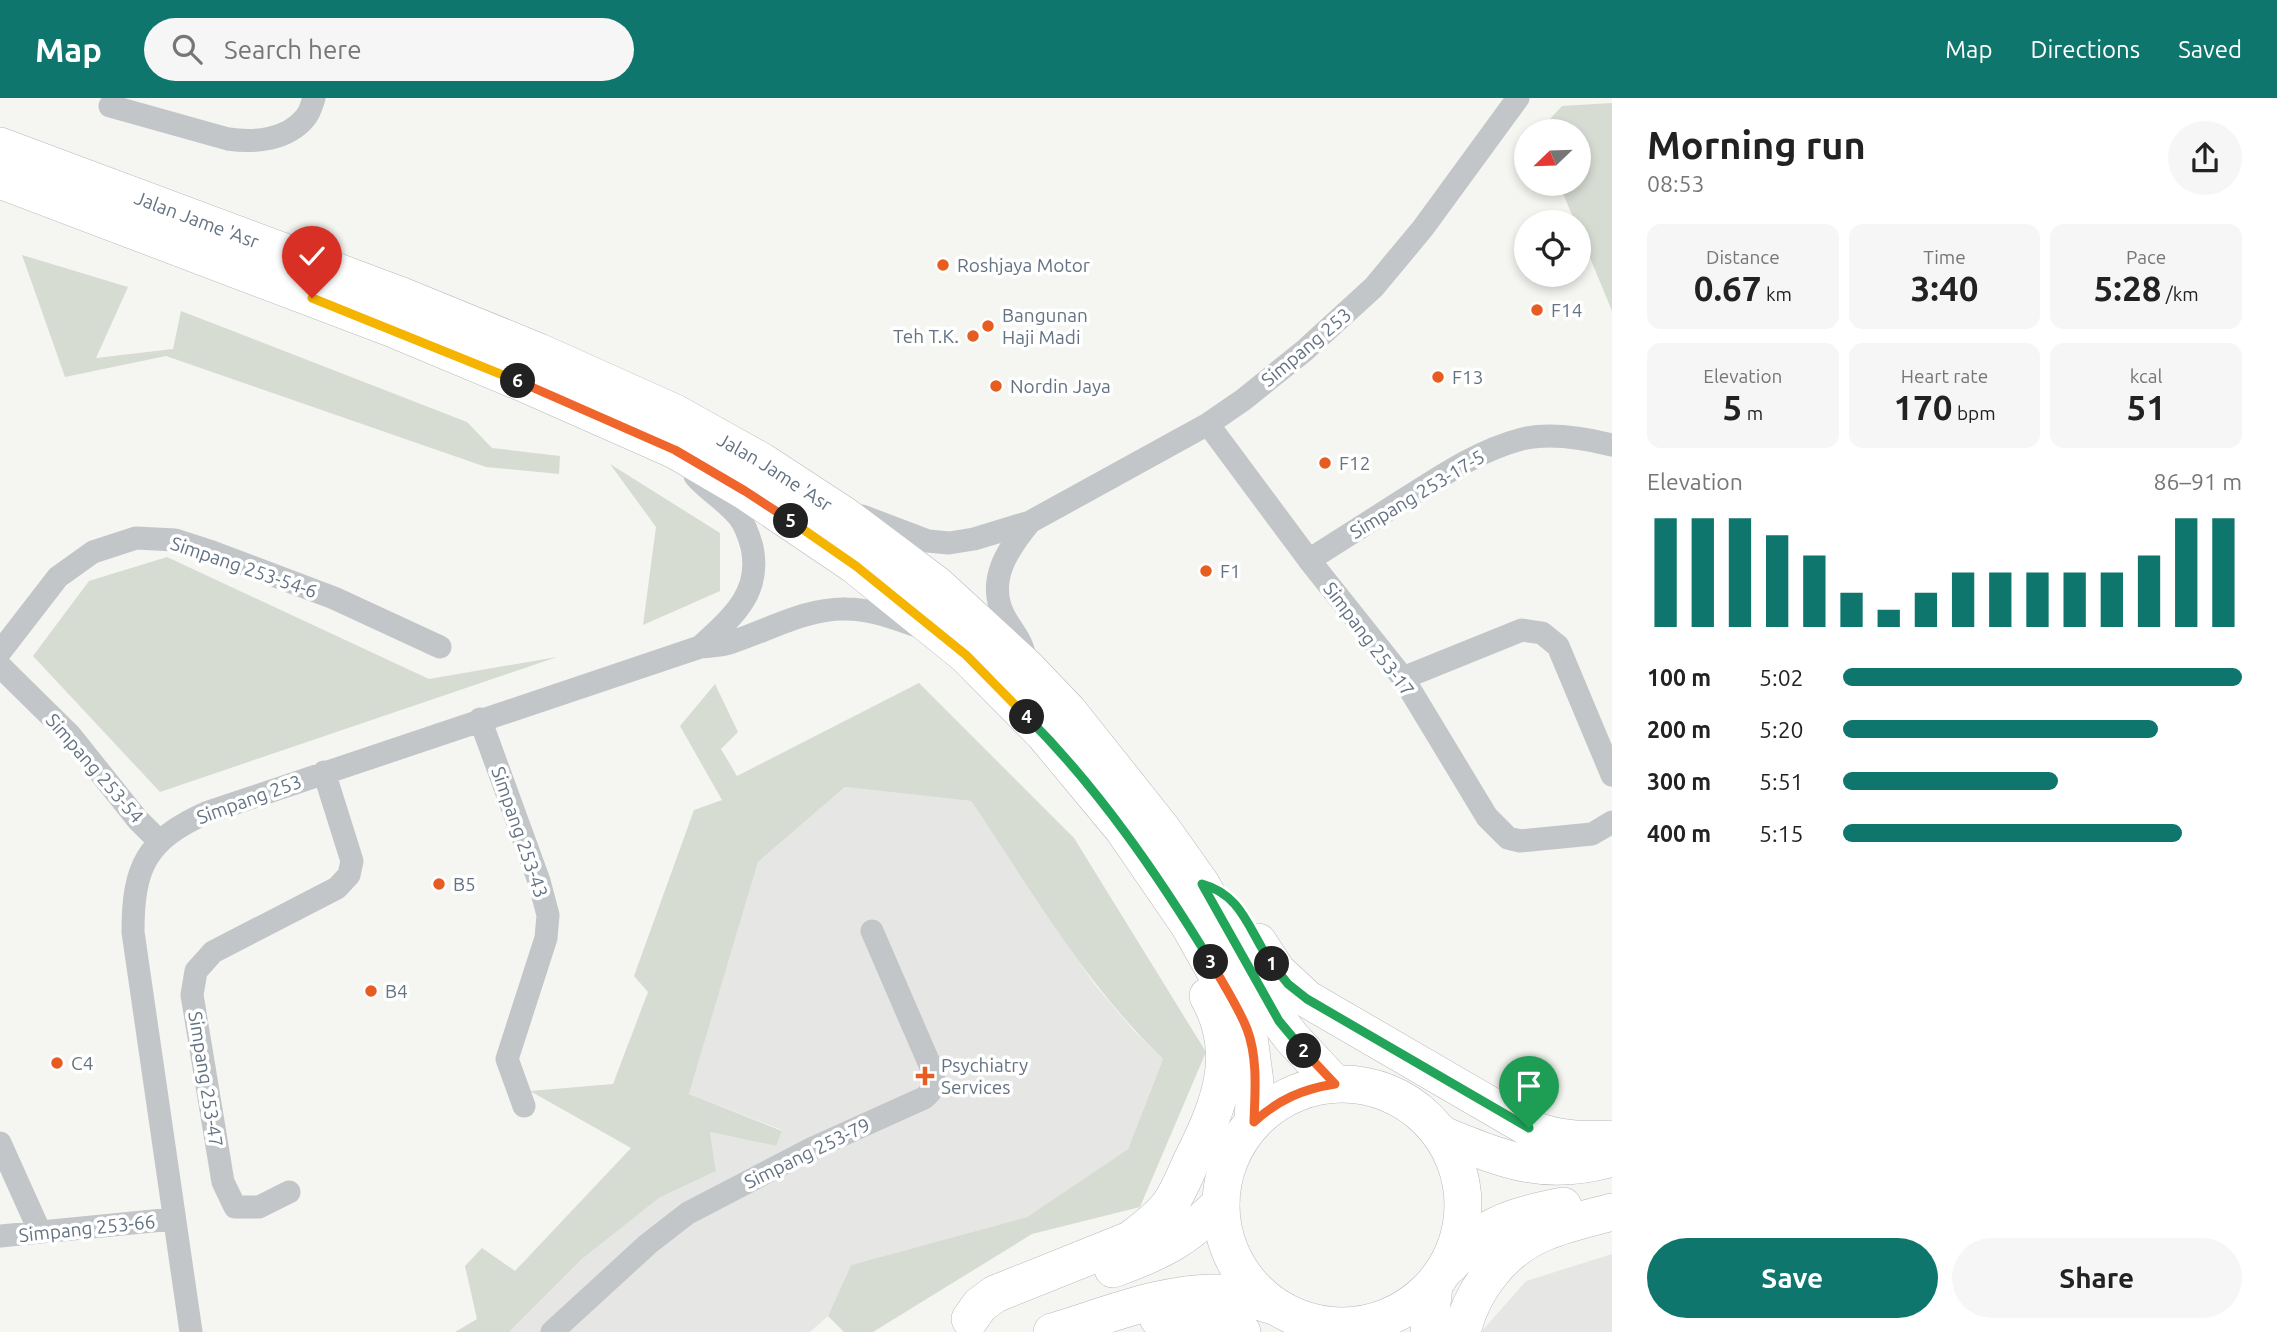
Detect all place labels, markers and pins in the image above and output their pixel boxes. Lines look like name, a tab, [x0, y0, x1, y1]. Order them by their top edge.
pin	[282, 226, 342, 298]
place label: Roshjaya Motor	[957, 254, 1090, 276]
marker: Roshjaya Motor	[935, 257, 951, 273]
place label: F14	[1551, 299, 1582, 321]
marker: F14	[1529, 302, 1545, 318]
place label: Bangunan Haji Madi	[1002, 304, 1088, 348]
marker: Bangunan Haji Madi	[980, 318, 996, 334]
place label: Teh T.K.	[893, 325, 959, 347]
marker: Teh T.K.	[965, 328, 981, 344]
pin: 6	[500, 364, 536, 398]
place label: F13	[1452, 366, 1483, 388]
marker: F13	[1430, 369, 1446, 385]
place label: Nordin Jaya	[1010, 375, 1111, 397]
marker: Nordin Jaya	[988, 378, 1004, 394]
place label: F12	[1339, 452, 1370, 474]
marker: F12	[1317, 455, 1333, 471]
pin: 5	[774, 504, 808, 538]
place label: F1	[1220, 560, 1241, 582]
marker: F1	[1198, 563, 1214, 579]
pin: 4	[1010, 700, 1044, 734]
place label: B5	[453, 873, 476, 895]
marker: B5	[431, 876, 447, 892]
pin: 3	[1194, 944, 1228, 980]
pin: 1	[1254, 946, 1290, 982]
place label: B4	[385, 980, 408, 1002]
marker: B4	[363, 983, 379, 999]
pin: 2	[1286, 1034, 1322, 1068]
place label: C4	[71, 1052, 93, 1074]
place label: Psychiatry Services	[941, 1054, 1028, 1098]
marker: C4	[49, 1055, 65, 1071]
pin	[1499, 1056, 1559, 1128]
marker: Psychiatry Services	[915, 1066, 935, 1086]

